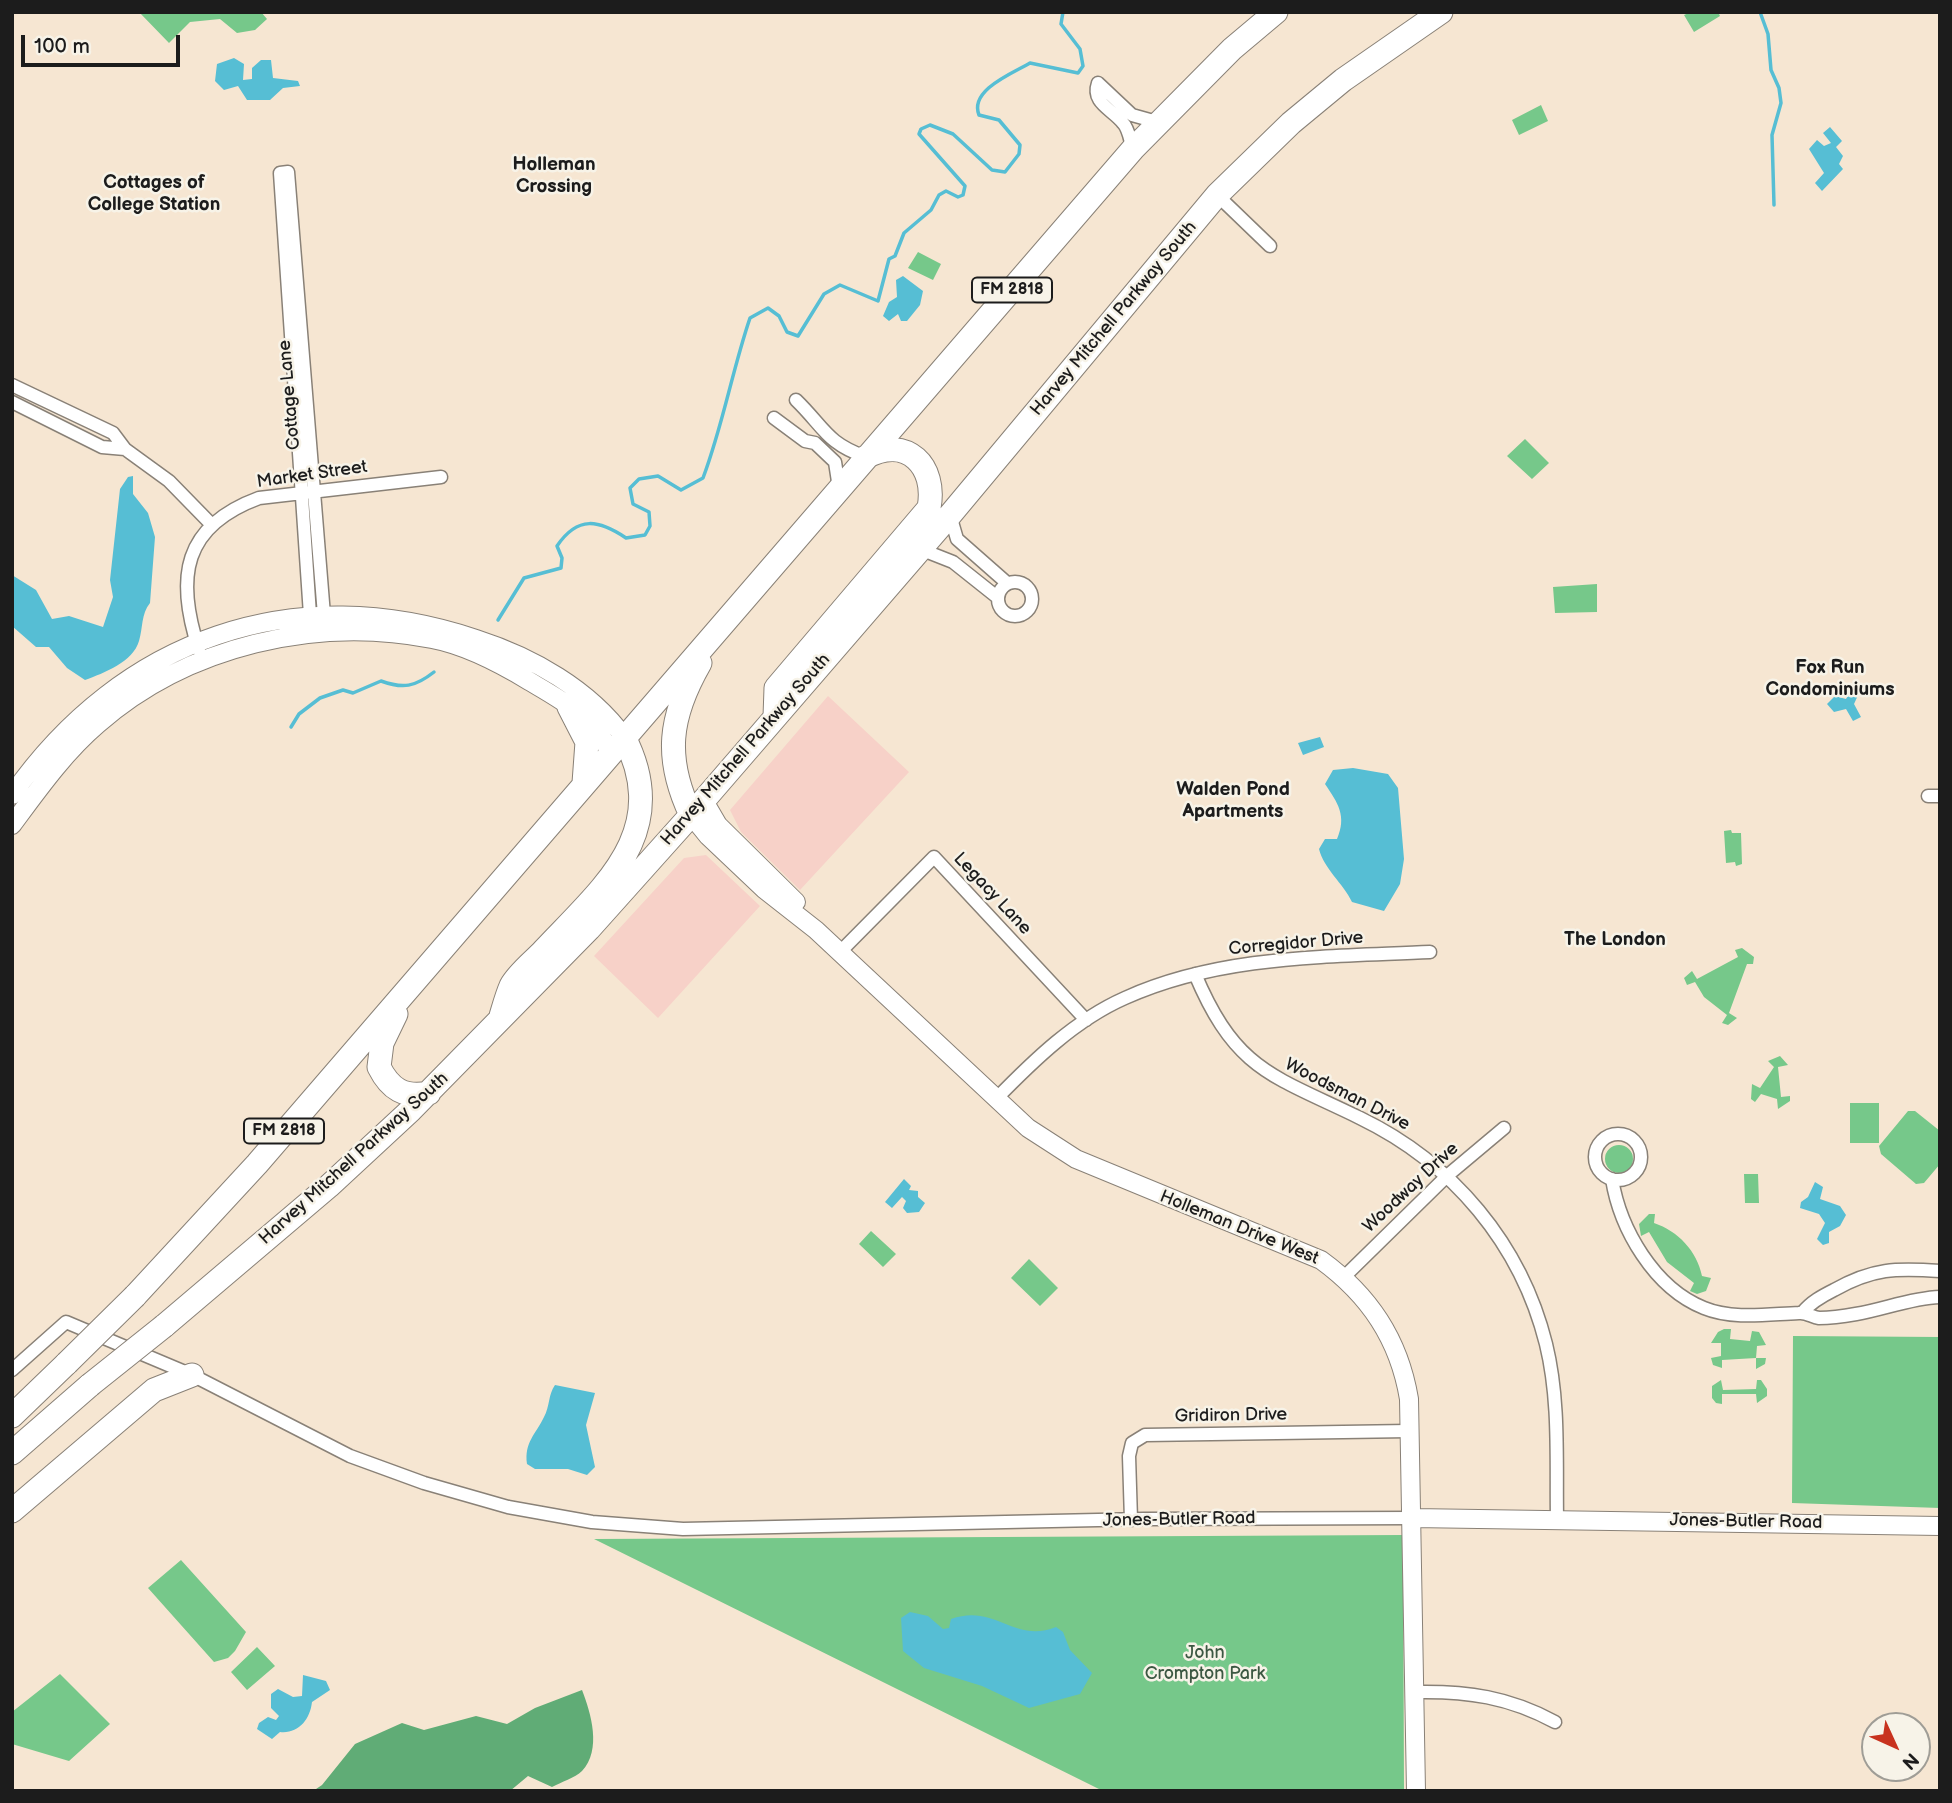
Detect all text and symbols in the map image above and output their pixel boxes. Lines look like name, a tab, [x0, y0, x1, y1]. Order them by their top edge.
scale bar	[24, 21, 184, 65]
text: 100 m	[34, 34, 90, 59]
district label: Holleman Crossing	[512, 154, 596, 198]
district label: Cottages of College Station	[88, 172, 220, 216]
street label: Harvey Mitchell Parkway South	[1026, 217, 1202, 421]
road number: FM 2818	[972, 278, 1052, 302]
street label: Cottage Lane	[274, 339, 306, 451]
street label: Market Street	[255, 457, 369, 493]
street label: Harvey Mitchell Parkway South	[657, 650, 835, 850]
district label: Fox Run Condominiums	[1765, 657, 1895, 701]
district label: Walden Pond Apartments	[1176, 779, 1290, 823]
street label: Legacy Lane	[949, 848, 1035, 940]
street label: Corregidor Drive	[1228, 927, 1364, 961]
district label: The London	[1564, 929, 1666, 951]
street label: Woodsman Drive	[1281, 1054, 1413, 1136]
street label: Harvey Mitchell Parkway South	[255, 1068, 453, 1250]
road number: FM 2818	[244, 1119, 324, 1144]
street label: Woodway Drive	[1359, 1138, 1463, 1238]
street label: Holleman Drive West	[1156, 1186, 1322, 1270]
street label: Gridiron Drive	[1175, 1404, 1287, 1428]
street label: Jones-Butler Road	[1102, 1508, 1256, 1532]
street label: Jones-Butler Road	[1669, 1510, 1823, 1534]
park label: John Crompton Park	[1145, 1642, 1265, 1684]
north arrow	[1861, 1712, 1931, 1782]
text: N	[1897, 1748, 1923, 1774]

